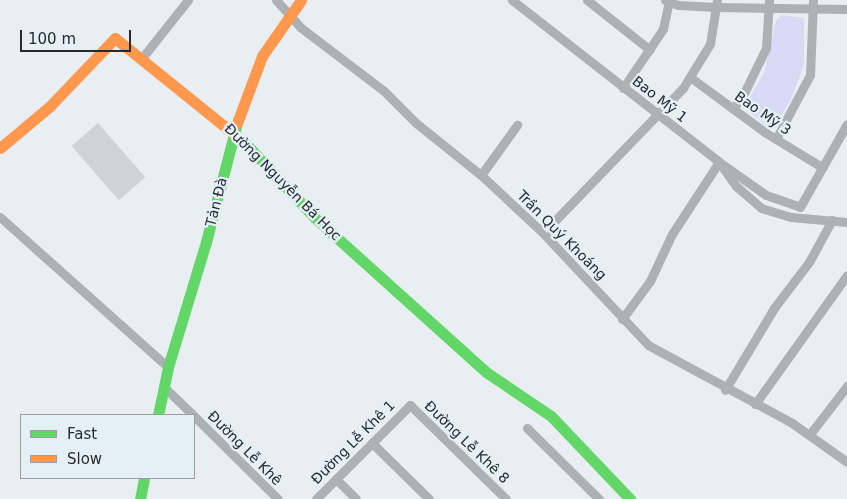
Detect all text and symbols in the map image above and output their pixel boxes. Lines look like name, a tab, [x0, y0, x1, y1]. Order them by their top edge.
scale bar	[22, 20, 134, 52]
text: 100 m	[28, 30, 76, 48]
street label: Bao Mỹ 1	[629, 72, 691, 126]
street label: Bao Mỹ 3	[732, 88, 794, 138]
street label: Đường Nguyễn Bá Học	[221, 120, 345, 244]
street label: Tản Đà	[202, 176, 230, 228]
street label: Trần Quý Khoáng	[514, 187, 610, 283]
street label: Đường Lễ Khê 1	[308, 397, 398, 487]
street label: Đường Lễ Khê 8	[421, 397, 513, 487]
street label: Đường Lễ Khê	[204, 407, 286, 489]
legend	[20, 414, 195, 479]
text: Fast	[67, 425, 97, 443]
text: Slow	[67, 450, 102, 468]

